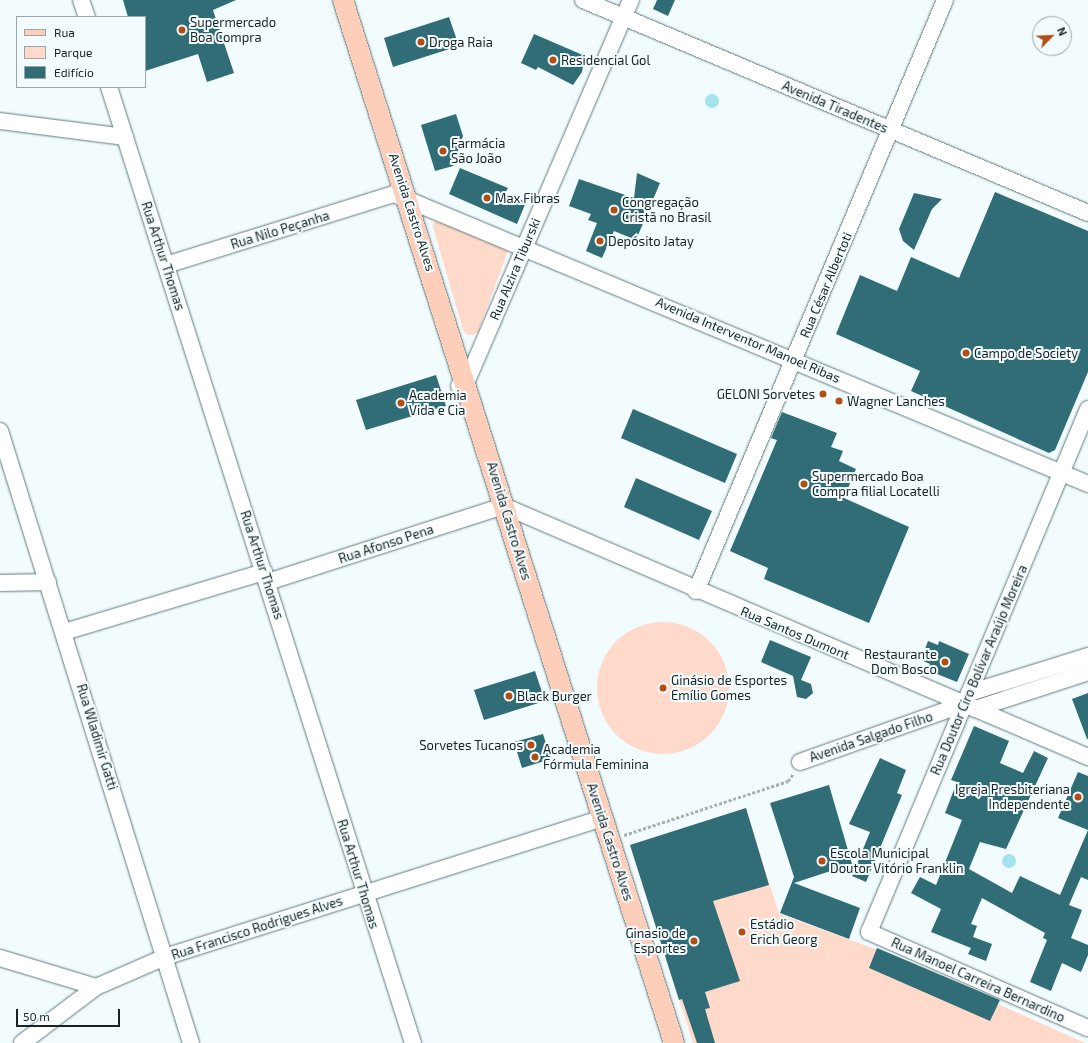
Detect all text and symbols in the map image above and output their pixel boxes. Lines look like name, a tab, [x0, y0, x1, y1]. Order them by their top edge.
place label: Supermercado Boa Compra	[190, 15, 276, 46]
legend	[16, 16, 146, 88]
north arrow	[1032, 16, 1072, 56]
text: Rua	[54, 25, 75, 39]
marker: Supermercado Boa Compra	[177, 25, 187, 35]
text: N	[1055, 25, 1070, 38]
place label: Droga Raia	[429, 34, 493, 50]
marker: Droga Raia	[416, 37, 426, 47]
text: Parque	[54, 45, 92, 59]
place label: Residencial Gol	[561, 52, 651, 68]
marker: Residencial Gol	[548, 55, 558, 65]
text: Edifício	[54, 65, 94, 79]
street label: Avenida Tiradentes	[780, 78, 890, 136]
place label: Farmácia São João	[451, 136, 505, 167]
marker: Farmácia São João	[438, 146, 448, 156]
street label: Avenida Castro Alves	[386, 151, 438, 273]
place label: Max Fibras	[495, 190, 560, 206]
marker: Max Fibras	[482, 193, 492, 203]
place label: Congregação Cristã no Brasil	[622, 195, 711, 226]
street label: Rua Arthur Thomas	[138, 199, 188, 313]
marker: Congregação Cristã no Brasil	[609, 205, 619, 215]
street label: Rua Nilo Peçanha	[229, 208, 331, 252]
street label: Rua Alzira Tiburski	[486, 215, 544, 323]
street label: Rua César Albertoti	[797, 230, 855, 340]
place label: Depósito Jatay	[608, 233, 694, 249]
marker: Depósito Jatay	[595, 236, 605, 246]
street label: Avenida Interventor Manoel Ribas	[653, 294, 843, 386]
place label: Campo de Society	[974, 345, 1078, 361]
marker: Campo de Society	[961, 348, 971, 358]
place label: GELONI Sorvetes	[717, 386, 815, 402]
place label: Academia Vida e Cia	[409, 388, 467, 419]
marker: GELONI Sorvetes	[818, 389, 828, 399]
place label: Wagner Lanches	[847, 393, 945, 409]
marker: Wagner Lanches	[834, 396, 844, 406]
marker: Academia Vida e Cia	[396, 398, 406, 408]
street label: Avenida Castro Alves	[484, 460, 534, 582]
place label: Supermercado Boa Compra filial Locatelli	[812, 469, 940, 500]
marker: Supermercado Boa Compra filial Locatelli	[799, 479, 809, 489]
street label: Rua Arthur Thomas	[237, 508, 287, 622]
street label: Rua Afonso Pena	[336, 521, 436, 567]
street label: Rua Doutor Ciro Bolívar Araújo Moreira	[927, 562, 1031, 778]
street label: Rua Santos Dumont	[738, 603, 852, 663]
place label: Restaurante Dom Bosco	[864, 647, 937, 678]
marker: Restaurante Dom Bosco	[940, 657, 950, 667]
place label: Ginásio de Esportes Emílio Gomes	[671, 673, 787, 704]
street label: Rua Wladimir Gatti	[73, 682, 121, 792]
marker: Ginásio de Esportes Emílio Gomes	[658, 683, 668, 693]
place label: Black Burger	[517, 688, 592, 704]
marker: Black Burger	[504, 691, 514, 701]
street label: Avenida Salgado Filho	[807, 709, 935, 765]
place label: Sorvetes Tucanos	[419, 737, 523, 753]
marker: Sorvetes Tucanos	[526, 740, 536, 750]
place label: Academia Fórmula Feminina	[543, 742, 649, 773]
marker: Academia Fórmula Feminina	[530, 752, 540, 762]
street label: Avenida Castro Alves	[584, 781, 636, 903]
place label: Igreja Presbiteriana Independente	[955, 782, 1070, 813]
marker: Igreja Presbiteriana Independente	[1073, 792, 1083, 802]
street label: Rua Arthur Thomas	[334, 817, 382, 931]
place label: Escola Municipal Doutor Vitório Franklin	[830, 846, 964, 877]
marker: Escola Municipal Doutor Vitório Franklin	[817, 856, 827, 866]
street label: Rua Francisco Rodrigues Alves	[169, 893, 345, 963]
place label: Estádio Erich Georg	[750, 917, 817, 948]
place label: Ginasio de Esportes	[625, 926, 686, 957]
marker: Estádio Erich Georg	[737, 927, 747, 937]
street label: Rua Manoel Carreira Bernardino	[889, 935, 1067, 1025]
marker: Ginasio de Esportes	[689, 936, 699, 946]
scale bar	[18, 1001, 122, 1027]
text: 50 m	[23, 1009, 50, 1023]

